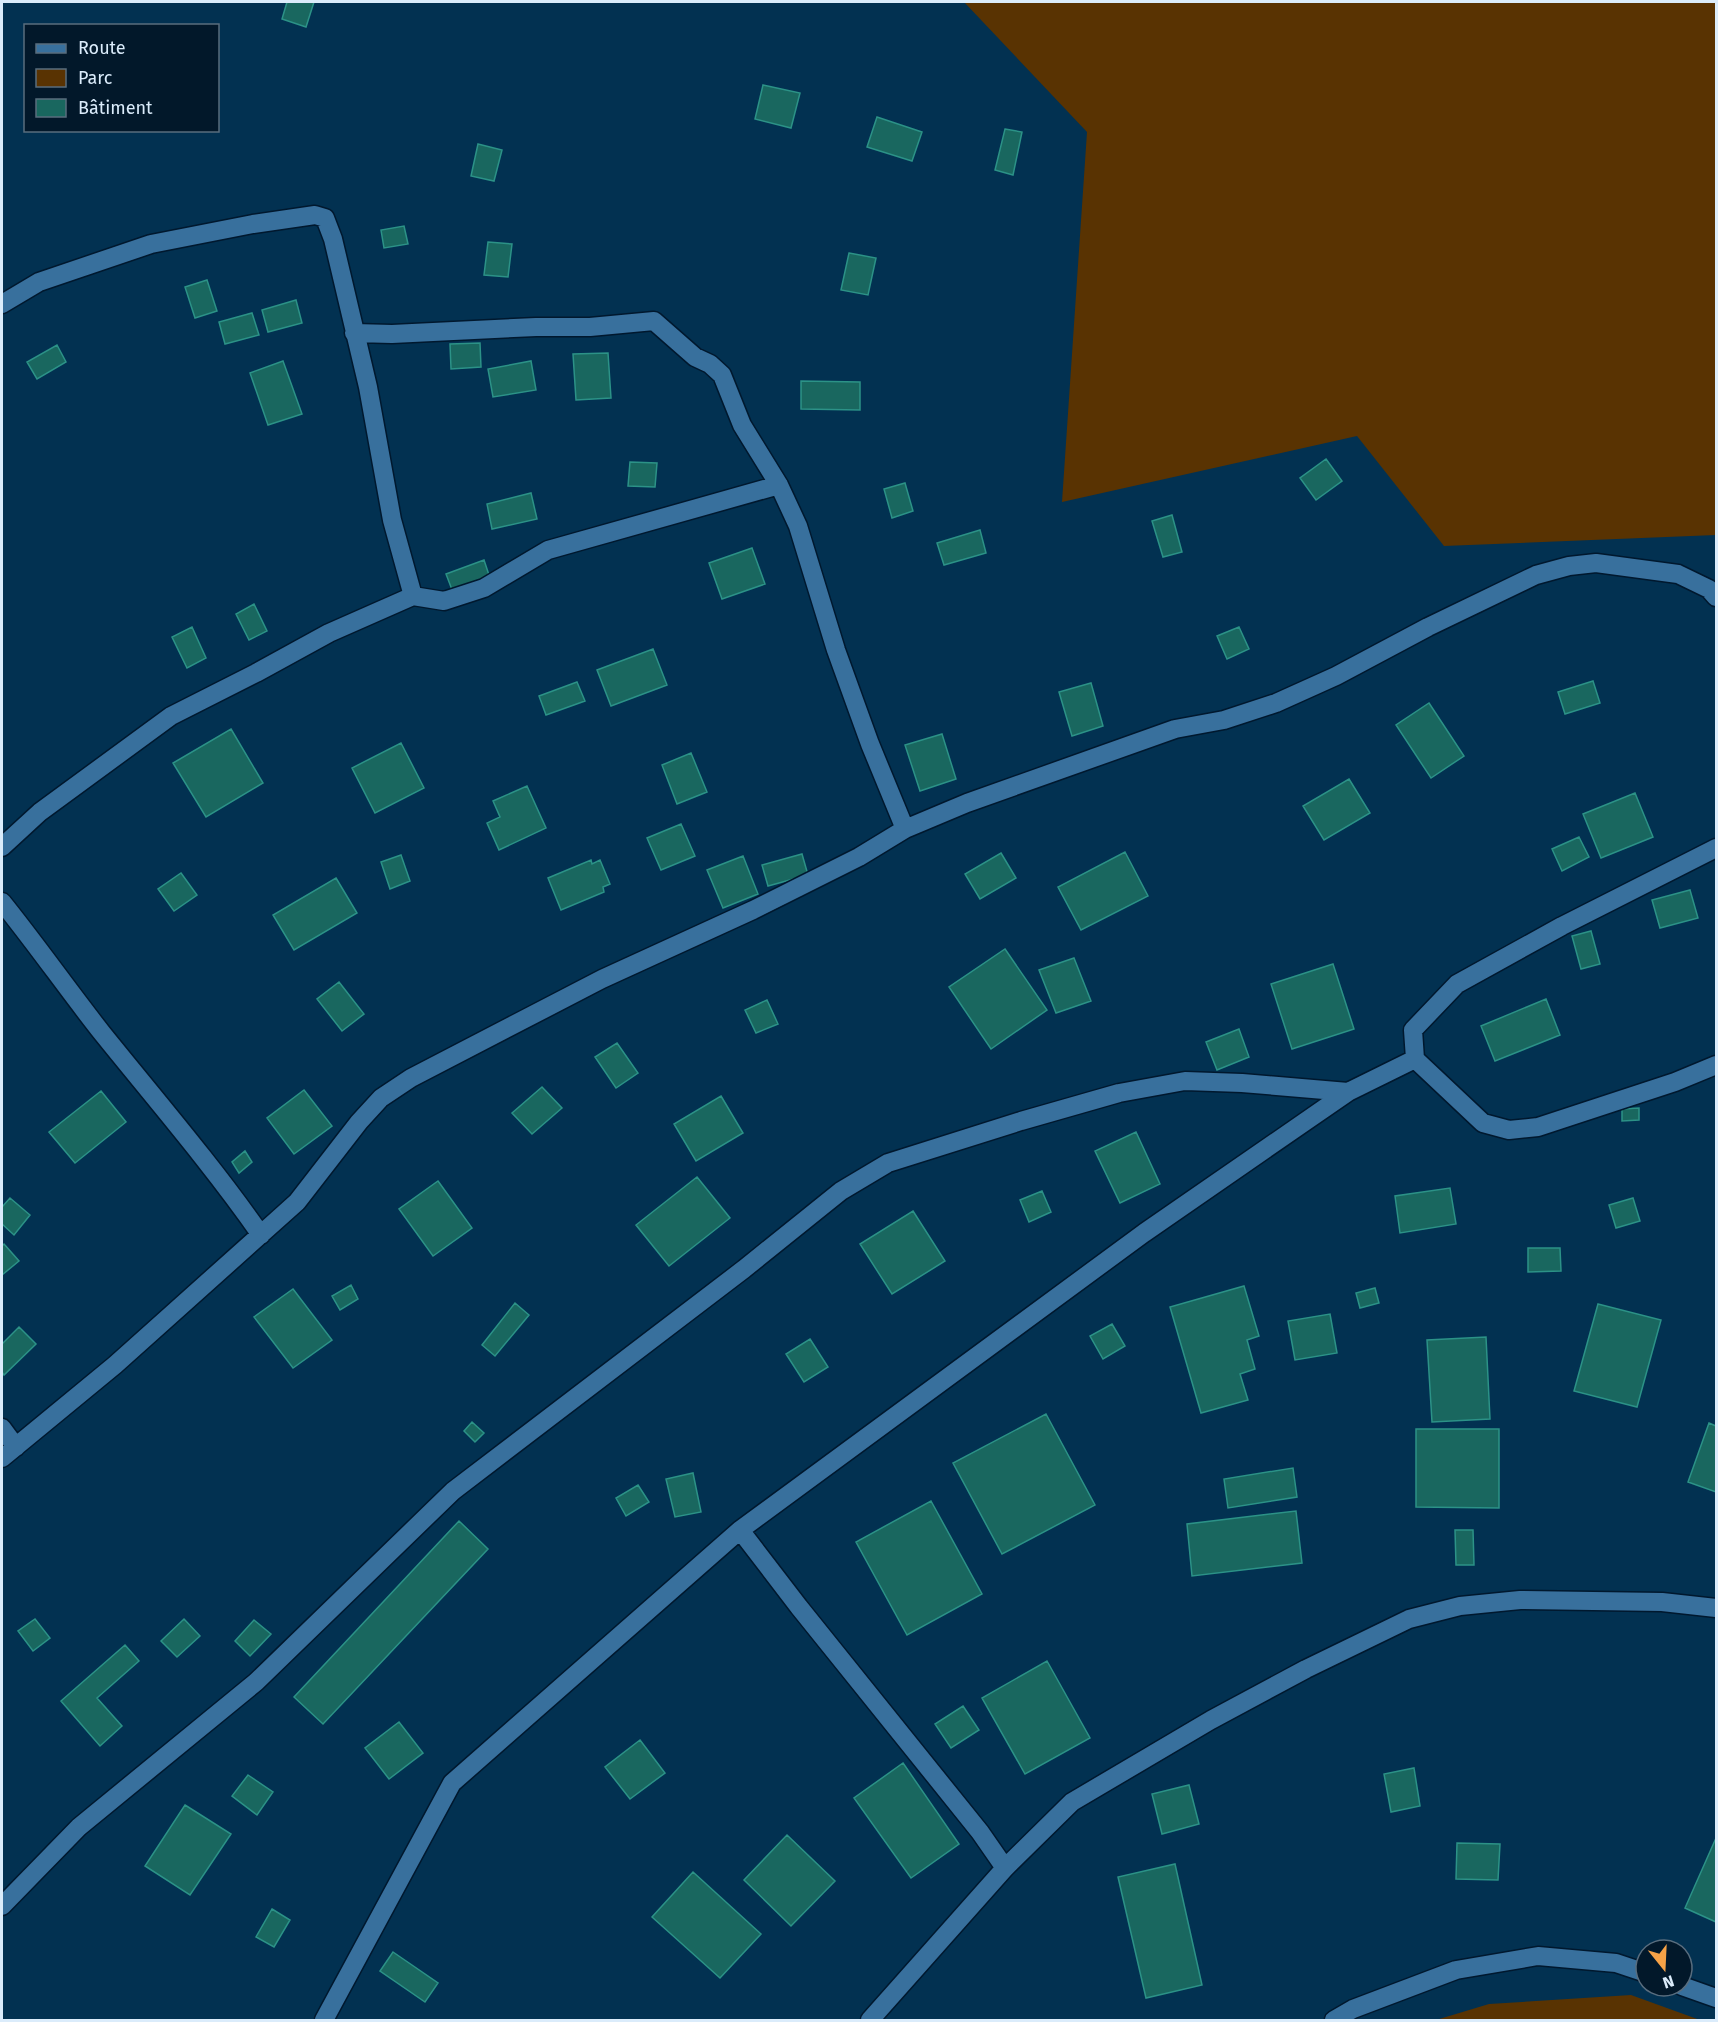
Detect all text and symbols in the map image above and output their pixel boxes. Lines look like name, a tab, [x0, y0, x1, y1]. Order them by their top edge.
legend	[24, 24, 219, 132]
text: Route	[78, 37, 126, 59]
text: Parc	[78, 67, 113, 89]
text: Bâtiment	[78, 97, 153, 119]
north arrow	[1634, 1938, 1694, 1998]
text: N	[1661, 1971, 1676, 1992]

